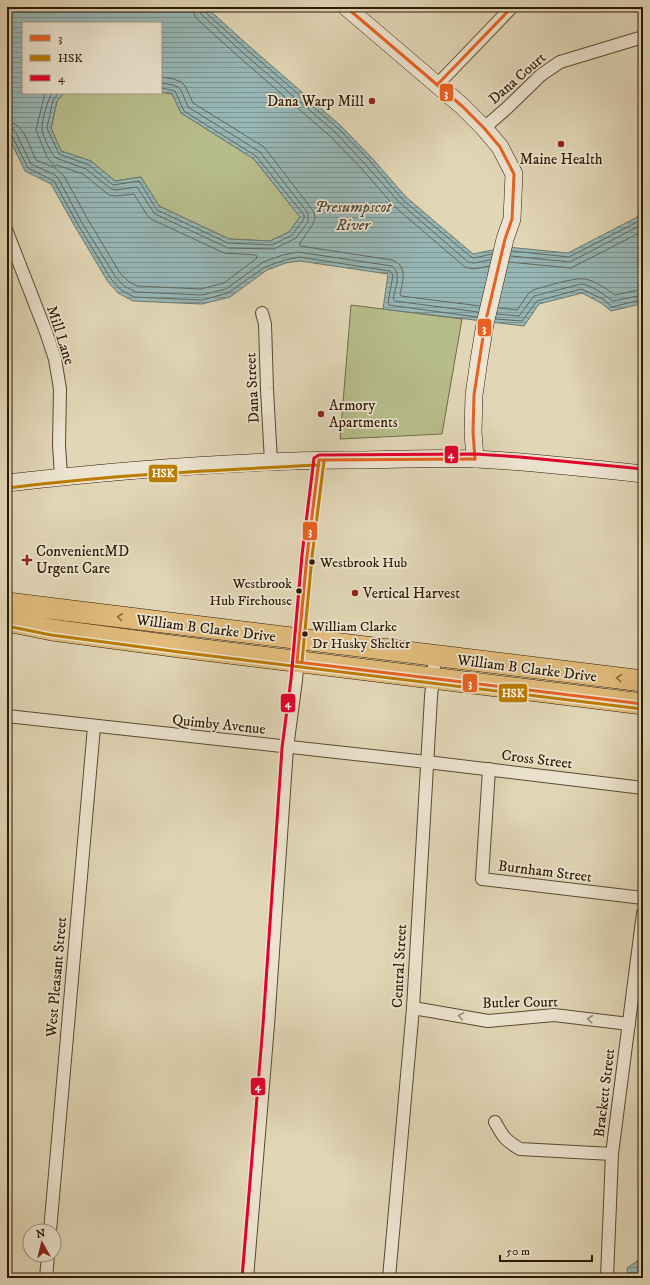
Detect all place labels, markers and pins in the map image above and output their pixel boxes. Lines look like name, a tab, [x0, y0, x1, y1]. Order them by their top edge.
place label: Dana Warp Mill	[267, 92, 364, 111]
marker: Dana Warp Mill	[367, 96, 377, 106]
marker: Maine Health	[556, 139, 566, 149]
place label: Maine Health	[519, 150, 603, 169]
place label: Armory Apartments	[329, 396, 398, 432]
marker: Armory Apartments	[316, 409, 326, 419]
place label: ConvenientMD Urgent Care	[36, 542, 129, 578]
marker: ConvenientMD Urgent Care	[21, 554, 33, 566]
place label: Westbrook Hub	[319, 554, 408, 572]
marker: Westbrook Hub	[307, 557, 317, 567]
place label: Westbrook Hub Firehouse	[210, 575, 292, 610]
place label: Vertical Harvest	[362, 584, 460, 603]
marker: Westbrook Hub Firehouse	[294, 586, 304, 596]
marker: Vertical Harvest	[350, 588, 360, 598]
place label: William Clarke Dr Husky Shelter	[311, 618, 411, 653]
marker: William Clarke Dr Husky Shelter	[300, 629, 310, 639]

